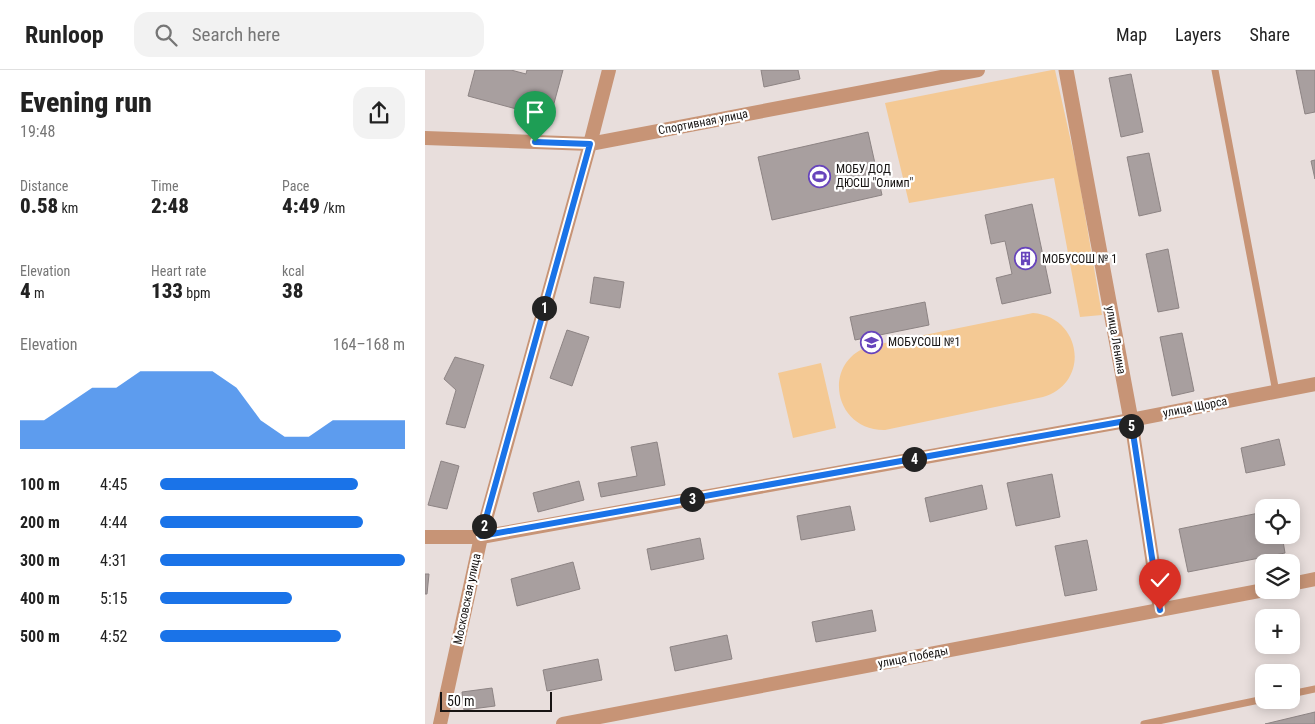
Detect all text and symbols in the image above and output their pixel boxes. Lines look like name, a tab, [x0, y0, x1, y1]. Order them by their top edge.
search box	[134, 12, 484, 57]
text: Runloop	[25, 21, 104, 49]
icon: search	[152, 21, 180, 49]
text: Search here	[192, 23, 280, 46]
text: Map	[1116, 24, 1147, 45]
text: Layers	[1175, 24, 1222, 45]
text: Share	[1250, 24, 1290, 45]
text: Evening run	[20, 86, 152, 119]
button: share	[353, 87, 405, 139]
pin	[514, 91, 556, 142]
icon: arrive	[521, 98, 549, 126]
street label: Спортивная улица	[657, 106, 749, 138]
text: 19:48	[20, 122, 55, 141]
place label: МОБУ ДОД ДЮСШ "Олимп"	[836, 162, 914, 190]
sports icon: МОБУ ДОД ДЮСШ "Олимп"	[808, 164, 832, 188]
text: Distance	[20, 178, 68, 194]
text: Time	[151, 178, 179, 194]
text: Pace	[282, 178, 309, 194]
text: 0.58	[20, 194, 58, 218]
text: 2:48	[151, 194, 189, 218]
text: 4:49	[282, 194, 320, 218]
text: km	[58, 200, 78, 216]
text: /km	[320, 200, 345, 216]
building icon: МОБУСОШ № 1	[1014, 247, 1038, 271]
place label: МОБУСОШ № 1	[1042, 252, 1117, 266]
text: Elevation	[20, 263, 70, 279]
text: Heart rate	[151, 263, 206, 279]
text: kcal	[282, 263, 305, 279]
text: 4	[20, 279, 31, 303]
text: 133	[151, 279, 183, 303]
text: 38	[282, 279, 303, 303]
text: m	[31, 285, 44, 301]
text: bpm	[183, 285, 211, 301]
pin: 1	[531, 296, 557, 320]
text: 1	[541, 300, 548, 316]
street label: улица Ленина	[1103, 305, 1129, 375]
school or university icon: МОБУСОШ №1	[860, 330, 884, 354]
text: Elevation	[20, 335, 78, 354]
text: 164–168 m	[333, 335, 405, 354]
place label: МОБУСОШ №1	[888, 335, 960, 349]
street label: улица Щорса	[1162, 394, 1229, 420]
pin: 5	[1119, 414, 1143, 438]
text: 5	[1128, 418, 1135, 434]
pin: 4	[901, 446, 927, 472]
text: 4	[911, 451, 918, 467]
text: 100 m	[20, 475, 60, 494]
text: 4:45	[100, 475, 127, 494]
pin: 3	[679, 486, 705, 512]
text: 3	[689, 491, 696, 507]
map controls	[1255, 499, 1300, 709]
button: locate	[1255, 499, 1300, 544]
text: 200 m	[20, 513, 60, 532]
text: 4:44	[100, 513, 127, 532]
pin: 2	[471, 514, 497, 538]
text: 2	[481, 518, 488, 534]
text: 300 m	[20, 551, 60, 570]
text: 4:31	[100, 551, 127, 570]
street label: Московская улица	[450, 552, 484, 646]
button: layers	[1255, 554, 1300, 599]
pin	[1139, 559, 1181, 610]
icon: check	[1146, 566, 1174, 594]
text: 400 m	[20, 589, 60, 608]
text: 5:15	[100, 589, 127, 608]
button: +	[1255, 609, 1300, 654]
text: 500 m	[20, 627, 60, 646]
text: 4:52	[100, 627, 127, 646]
street label: улица Победы	[877, 643, 949, 671]
button: −	[1255, 664, 1300, 709]
scale bar	[440, 689, 553, 712]
text: 50 m	[447, 693, 475, 709]

